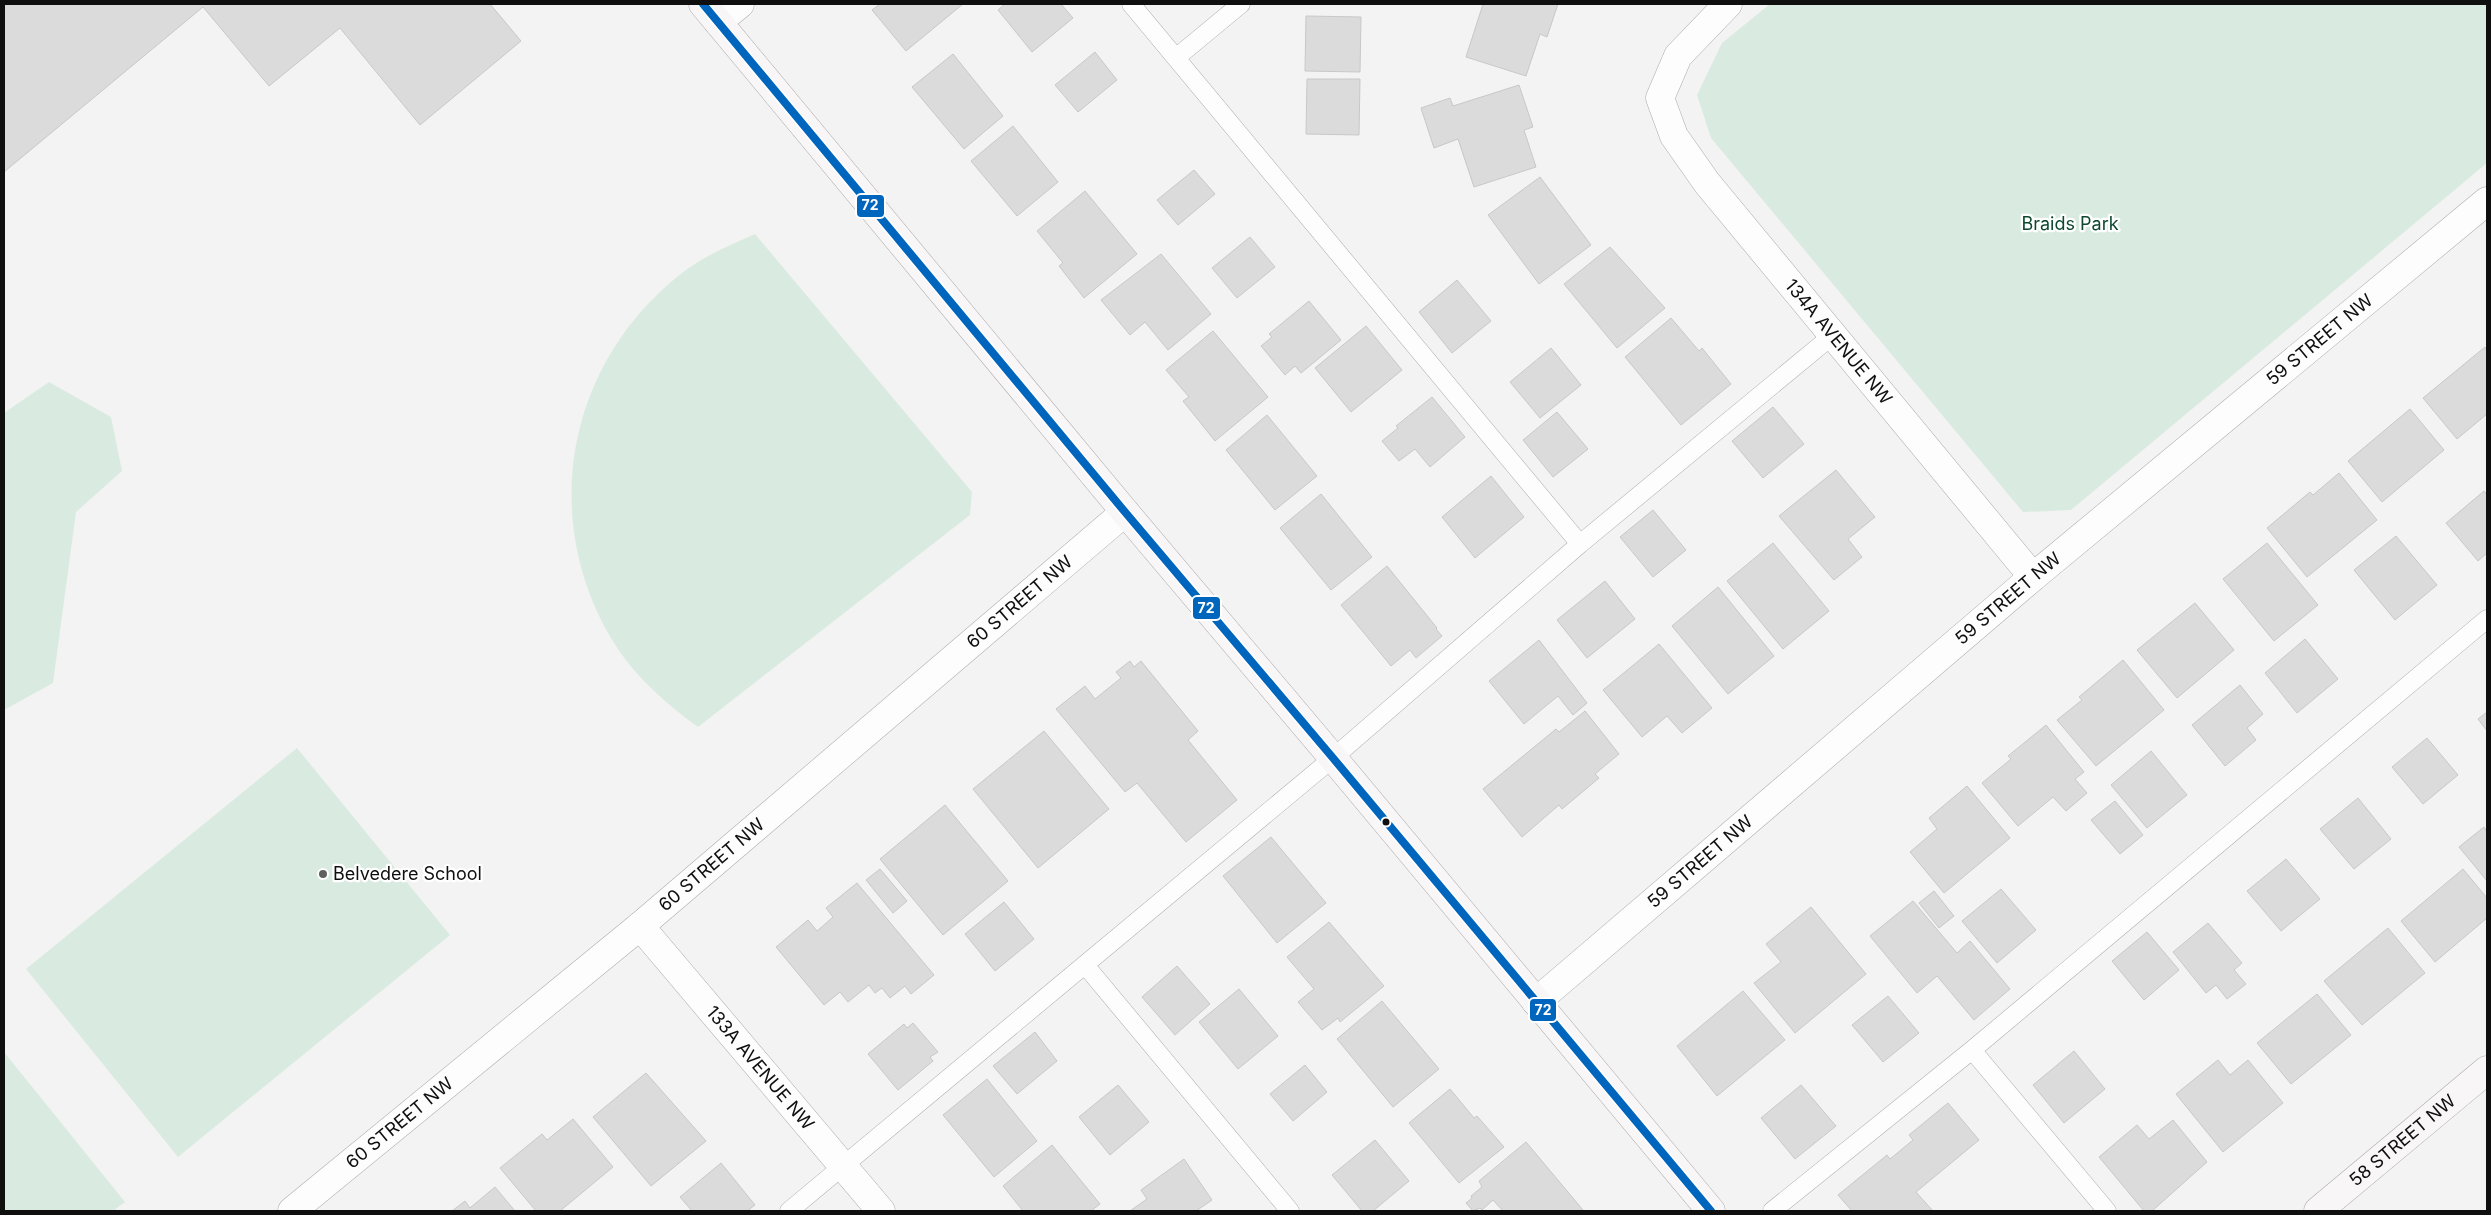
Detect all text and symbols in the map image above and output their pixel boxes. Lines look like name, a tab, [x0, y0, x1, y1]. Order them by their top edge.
line badge: 72	[856, 194, 885, 218]
text: 72	[862, 196, 879, 213]
park label: Braids Park	[2021, 213, 2119, 234]
street label: 134A AVENUE NW	[1781, 275, 1897, 409]
street label: 59 STREET NW	[2262, 289, 2377, 389]
street label: 59 STREET NW	[1951, 547, 2065, 649]
street label: 60 STREET NW	[962, 551, 1077, 652]
line badge: 72	[1192, 596, 1221, 620]
text: 72	[1198, 599, 1215, 616]
street label: 59 STREET NW	[1643, 810, 1757, 912]
street label: 60 STREET NW	[654, 813, 769, 915]
unlabelled marker	[1381, 817, 1391, 827]
place label: Belvedere School	[333, 863, 482, 884]
marker: Belvedere School	[317, 868, 329, 880]
line badge: 72	[1529, 998, 1557, 1022]
street label: 133A AVENUE NW	[702, 1001, 819, 1134]
text: 72	[1535, 1001, 1552, 1018]
street label: 60 STREET NW	[341, 1072, 457, 1172]
street label: 58 STREET NW	[2345, 1090, 2460, 1190]

